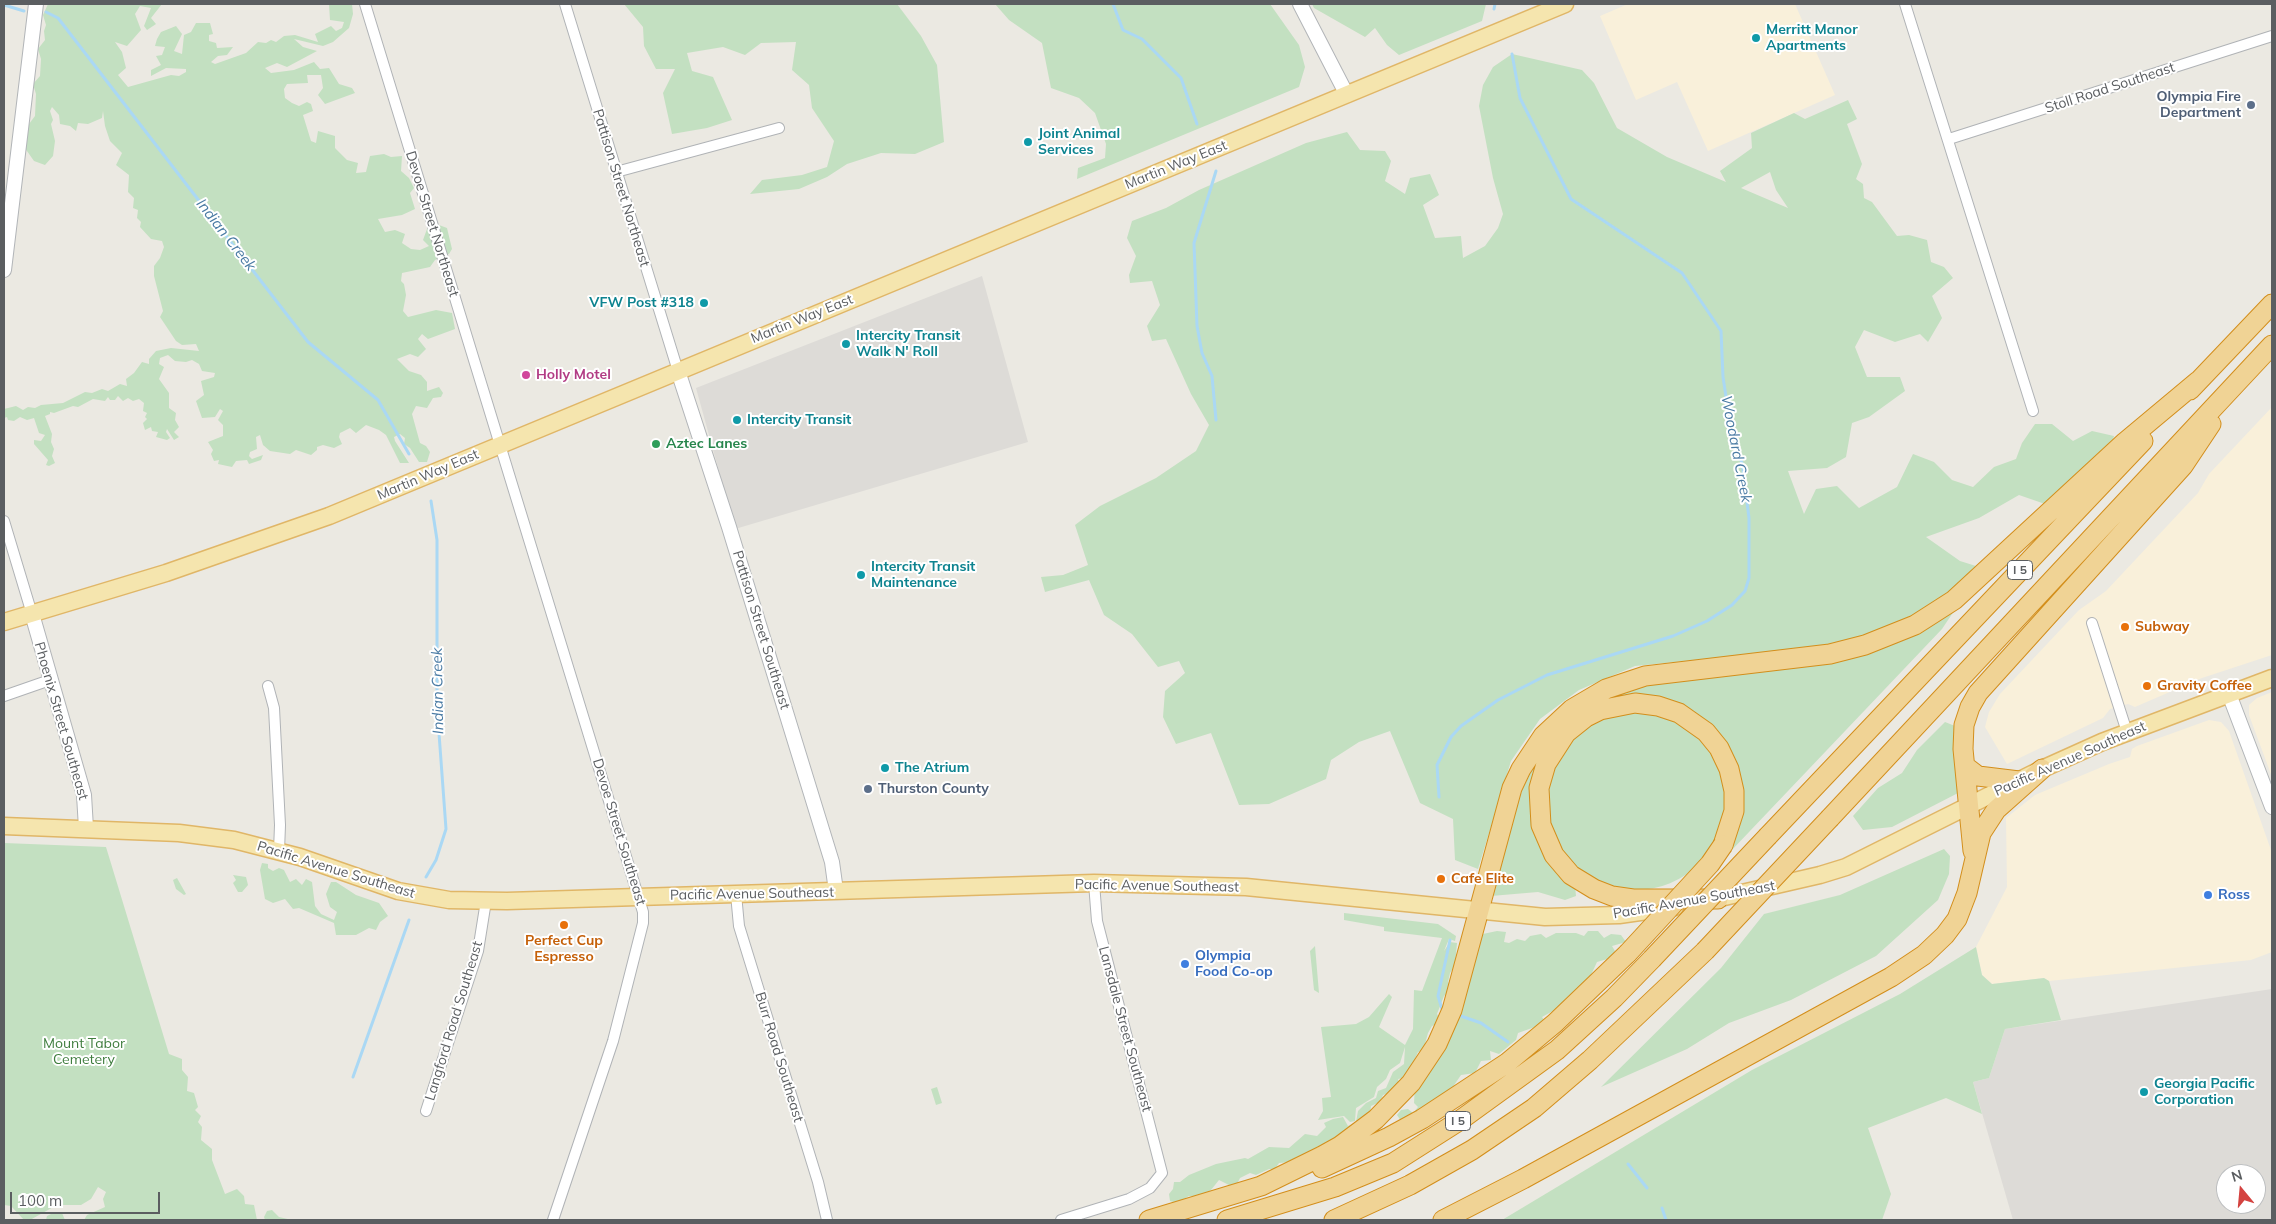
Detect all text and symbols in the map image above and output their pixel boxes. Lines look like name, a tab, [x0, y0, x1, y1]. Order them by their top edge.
place label: Merritt Manor Apartments	[1766, 22, 1858, 54]
marker: Merritt Manor Apartments	[1750, 32, 1762, 44]
street label: Stoll Road Southeast	[2043, 59, 2177, 117]
place label: Olympia Fire Department	[2157, 89, 2241, 121]
marker: Olympia Fire Department	[2245, 99, 2257, 111]
street label: Pattison Street Northeast	[589, 107, 653, 269]
place label: Joint Animal Services	[1038, 126, 1120, 158]
marker: Joint Animal Services	[1022, 136, 1034, 148]
street label: Martin Way East	[1123, 137, 1229, 193]
street label: Devoe Street Northeast	[402, 149, 462, 299]
water label: Indian Creek	[192, 195, 260, 275]
street label: Martin Way East	[749, 291, 855, 347]
place label: VFW Post #318	[589, 295, 694, 311]
marker: VFW Post #318	[698, 297, 710, 309]
place label: Intercity Transit Walk N' Roll	[856, 328, 960, 361]
marker: Intercity Transit Walk N' Roll	[840, 338, 852, 350]
place label: Holly Motel	[536, 367, 611, 383]
marker: Holly Motel	[520, 369, 532, 381]
water label: Woodard Creek	[1717, 394, 1755, 504]
place label: Intercity Transit	[747, 412, 851, 428]
marker: Intercity Transit	[731, 414, 743, 426]
place label: Aztec Lanes	[666, 436, 747, 452]
marker: Aztec Lanes	[650, 438, 662, 450]
street label: Martin Way East	[375, 446, 481, 504]
street label: Pattison Street Southeast	[729, 549, 793, 711]
place label: Intercity Transit Maintenance	[871, 559, 975, 592]
road number: I 5	[2008, 560, 2032, 580]
marker: Intercity Transit Maintenance	[855, 569, 867, 581]
place label: Subway	[2135, 619, 2189, 635]
marker: Subway	[2119, 621, 2131, 633]
street label: Phoenix Street Southeast	[30, 640, 92, 802]
water label: Indian Creek	[428, 648, 448, 734]
place label: Gravity Coffee	[2157, 678, 2252, 694]
marker: Gravity Coffee	[2141, 680, 2153, 692]
street label: Pacific Avenue Southeast	[1992, 718, 2148, 800]
street label: Devoe Street Southeast	[589, 757, 649, 907]
place label: The Atrium	[895, 760, 969, 776]
marker: The Atrium	[879, 762, 891, 774]
place label: Thurston County	[878, 781, 989, 797]
marker: Thurston County	[862, 783, 874, 795]
street label: Pacific Avenue Southeast	[255, 838, 417, 902]
place label: Cafe Elite	[1451, 871, 1514, 887]
marker: Cafe Elite	[1435, 873, 1447, 885]
street label: Pacific Avenue Southeast	[1075, 876, 1239, 896]
street label: Pacific Avenue Southeast	[1612, 877, 1776, 923]
street label: Pacific Avenue Southeast	[670, 884, 834, 904]
place label: Ross	[2218, 887, 2250, 903]
marker: Ross	[2202, 889, 2214, 901]
marker: Perfect Cup Espresso	[558, 919, 570, 931]
place label: Perfect Cup Espresso	[525, 933, 603, 966]
street label: Langford Road Southeast	[422, 939, 486, 1103]
street label: Lansdale Street Southeast	[1095, 944, 1155, 1114]
place label: Olympia Food Co-op	[1195, 948, 1273, 980]
marker: Olympia Food Co-op	[1179, 958, 1191, 970]
street label: Burr Road Southeast	[751, 990, 807, 1124]
park label: Mount Tabor Cemetery	[43, 1036, 125, 1068]
place label: Georgia Pacific Corporation	[2154, 1076, 2255, 1108]
marker: Georgia Pacific Corporation	[2138, 1086, 2150, 1098]
road number: I 5	[1446, 1112, 1470, 1130]
north arrow	[2216, 1164, 2266, 1214]
text: N	[2229, 1165, 2245, 1186]
scale bar	[12, 1182, 162, 1214]
text: 100 m	[18, 1191, 62, 1210]

